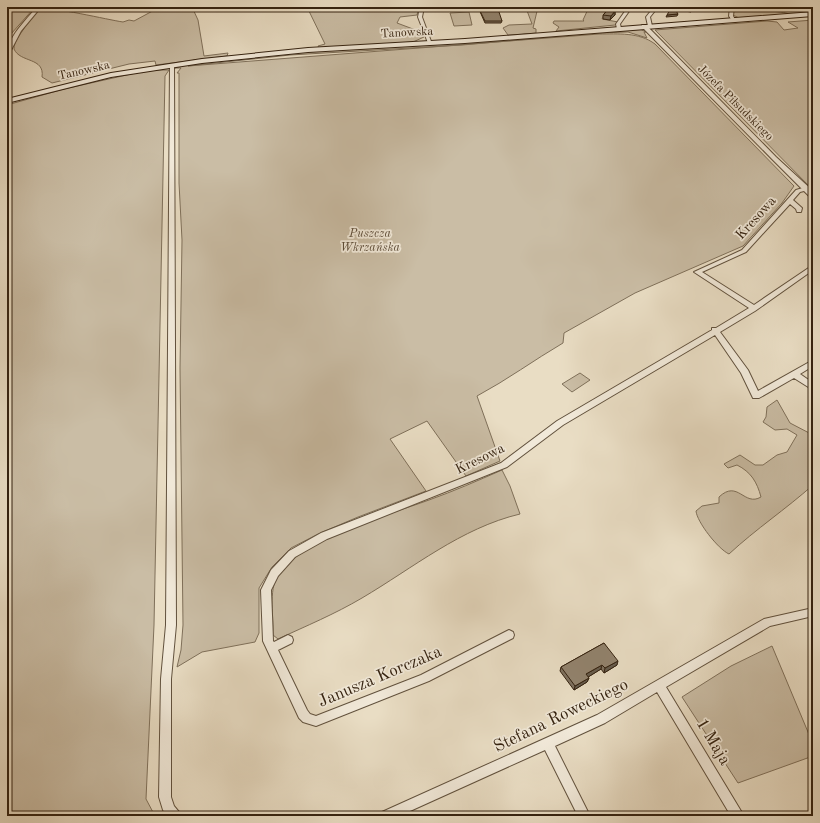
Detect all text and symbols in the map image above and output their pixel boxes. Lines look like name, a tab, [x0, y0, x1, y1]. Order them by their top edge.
street label: Tanowska	[380, 26, 434, 40]
street label: Tanowska	[57, 59, 111, 83]
street label: Józefa Piłsudskiego	[695, 63, 775, 143]
street label: Kresowa	[733, 194, 779, 242]
park label: Puszcza Wkrzańska	[340, 228, 401, 254]
street label: Kresowa	[453, 441, 507, 477]
street label: Janusza Korczaka	[316, 643, 445, 711]
street label: Stefana Roweckiego	[491, 676, 631, 756]
street label: 1 Maja	[693, 716, 734, 769]

